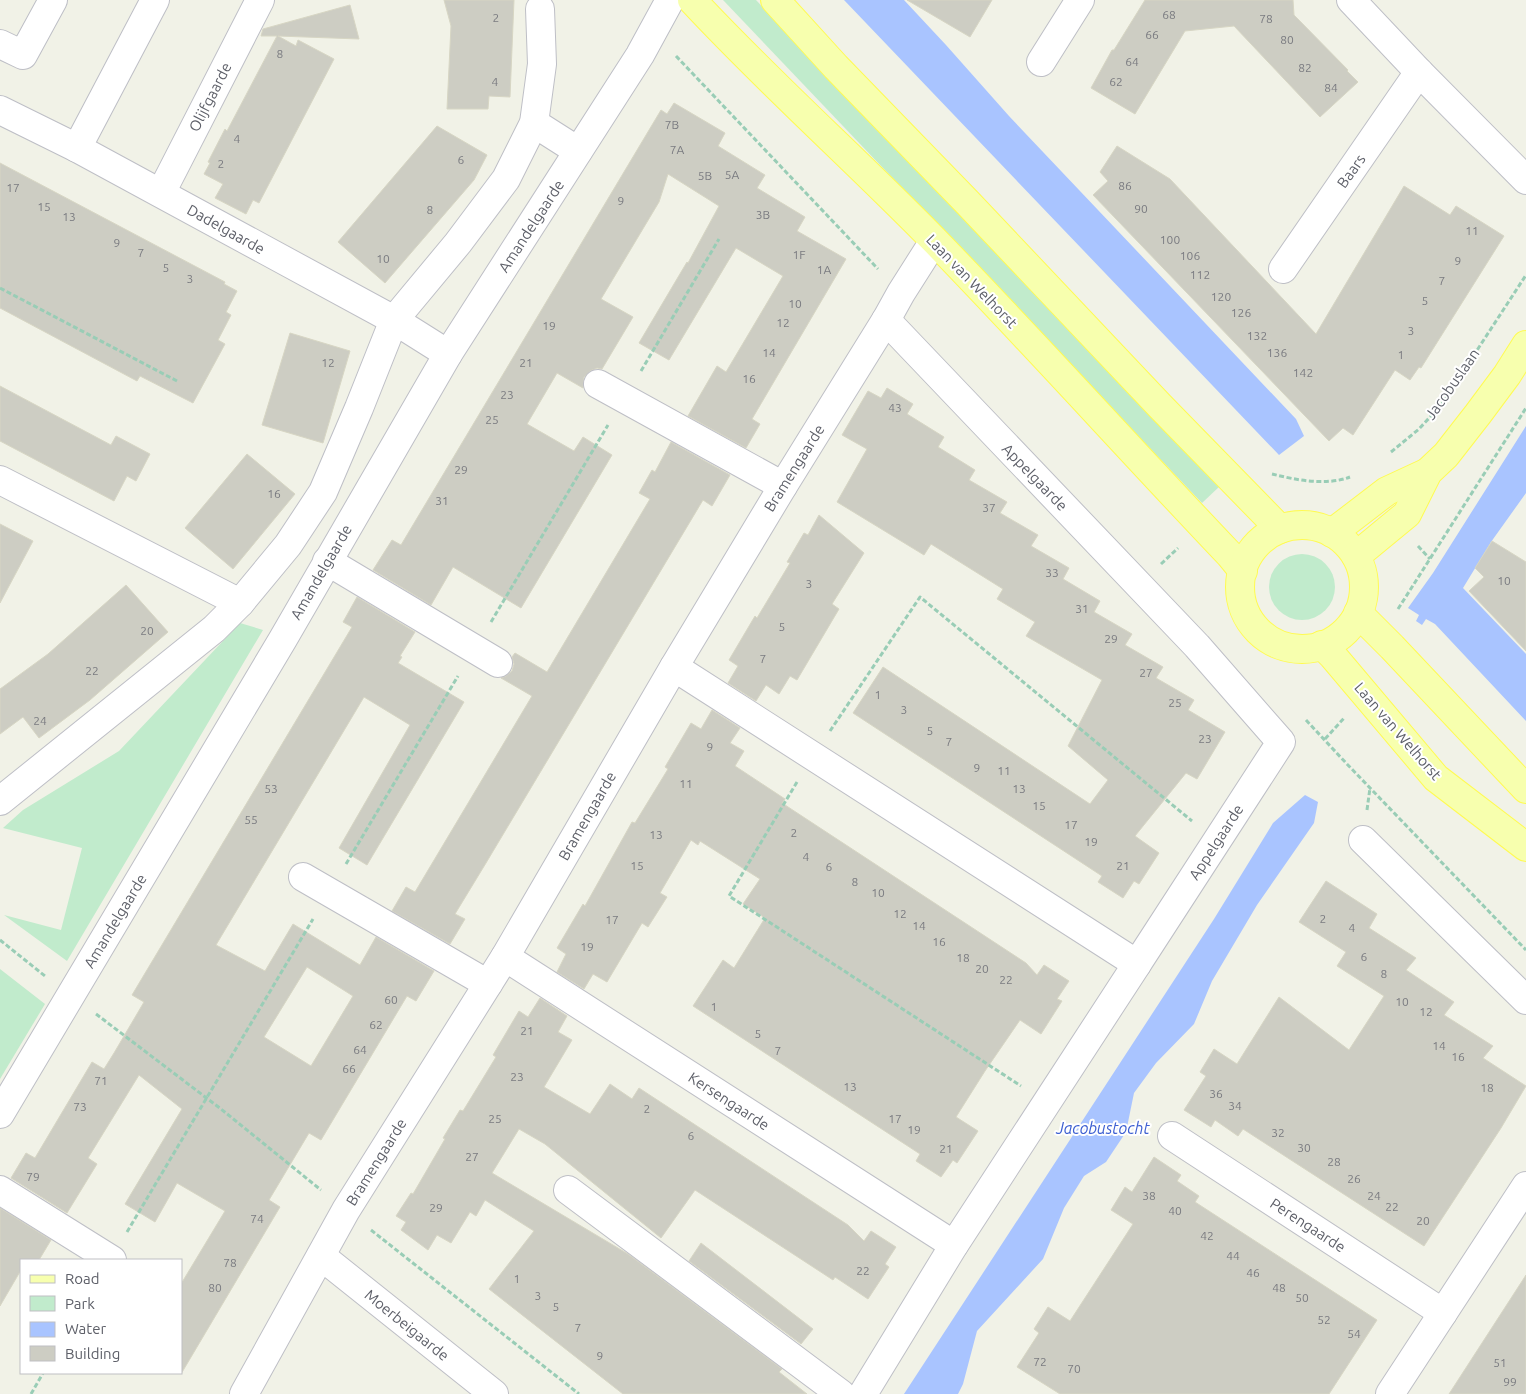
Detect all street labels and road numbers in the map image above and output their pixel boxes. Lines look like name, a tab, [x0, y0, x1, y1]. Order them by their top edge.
street label: Olijfgaarde	[185, 60, 235, 134]
street label: Baars	[1333, 151, 1369, 191]
street label: Amandelgaarde	[495, 177, 567, 275]
street label: Dadelgaarde	[184, 201, 268, 257]
street label: Laan van Welhorst	[923, 231, 1021, 331]
street label: Jacobuslaan	[1421, 345, 1483, 423]
street label: Bramengaarde	[760, 421, 828, 515]
street label: Appelgaarde	[999, 440, 1071, 514]
street label: Amandelgaarde	[287, 522, 355, 622]
street label: Laan van Welhorst	[1351, 679, 1445, 783]
street label: Bramengaarde	[555, 769, 619, 863]
street label: Appelgaarde	[1185, 801, 1247, 883]
street label: Amandelgaarde	[80, 871, 150, 971]
street label: Kersengaarde	[685, 1069, 773, 1133]
street label: Bramengaarde	[342, 1115, 410, 1209]
street label: Perengaarde	[1267, 1194, 1349, 1256]
street label: Moerbeigaarde	[362, 1286, 452, 1364]

